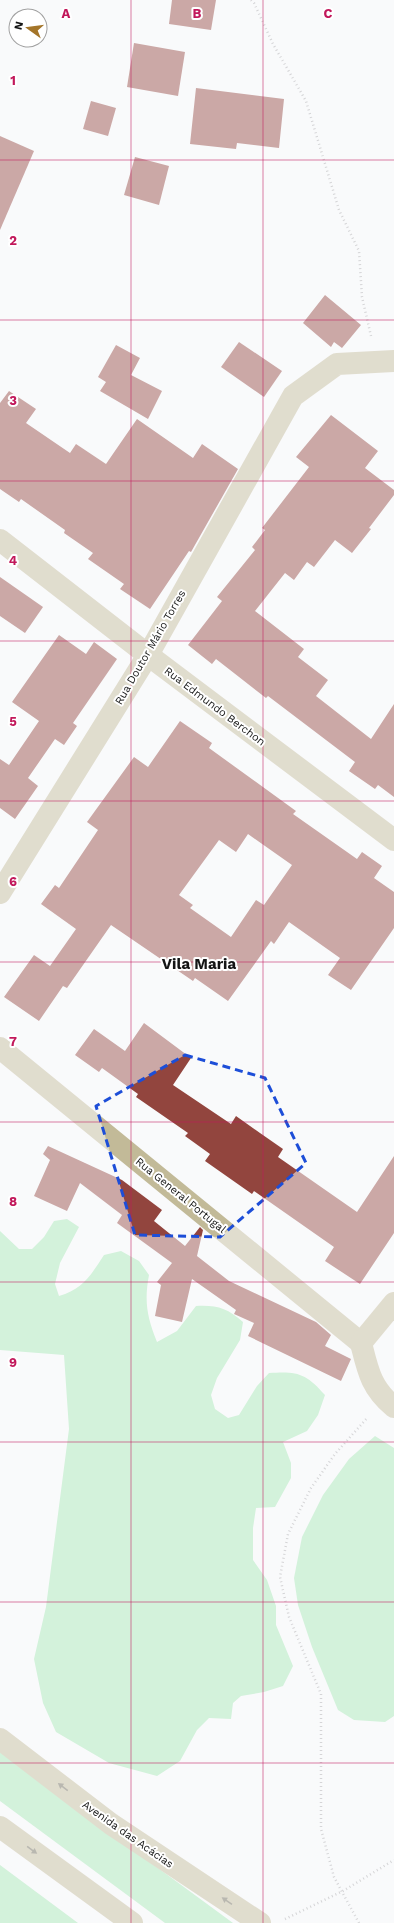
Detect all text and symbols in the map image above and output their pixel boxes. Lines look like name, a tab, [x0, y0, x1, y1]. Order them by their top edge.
text: A	[62, 6, 71, 21]
text: B	[193, 6, 202, 21]
text: C	[324, 6, 333, 21]
north arrow	[8, 8, 48, 48]
text: N	[11, 20, 26, 31]
text: 1	[10, 73, 16, 88]
text: 2	[9, 233, 17, 248]
text: 3	[9, 393, 17, 408]
text: 4	[9, 553, 18, 568]
street label: Rua Doutor Mário Torres	[112, 587, 189, 707]
street label: Rua Edmundo Berchon	[162, 664, 268, 749]
text: 5	[9, 714, 17, 729]
text: 6	[9, 874, 17, 889]
district label: Vila Maria	[162, 955, 236, 973]
text: 7	[9, 1034, 17, 1049]
street label: Rua General Portugal	[133, 1155, 229, 1236]
text: 8	[9, 1194, 17, 1209]
text: 9	[9, 1355, 17, 1370]
one-way arrow	[58, 1783, 69, 1791]
street label: Avenida das Acácias	[80, 1798, 176, 1871]
one-way arrow	[26, 1846, 37, 1854]
one-way arrow	[222, 1897, 233, 1905]

